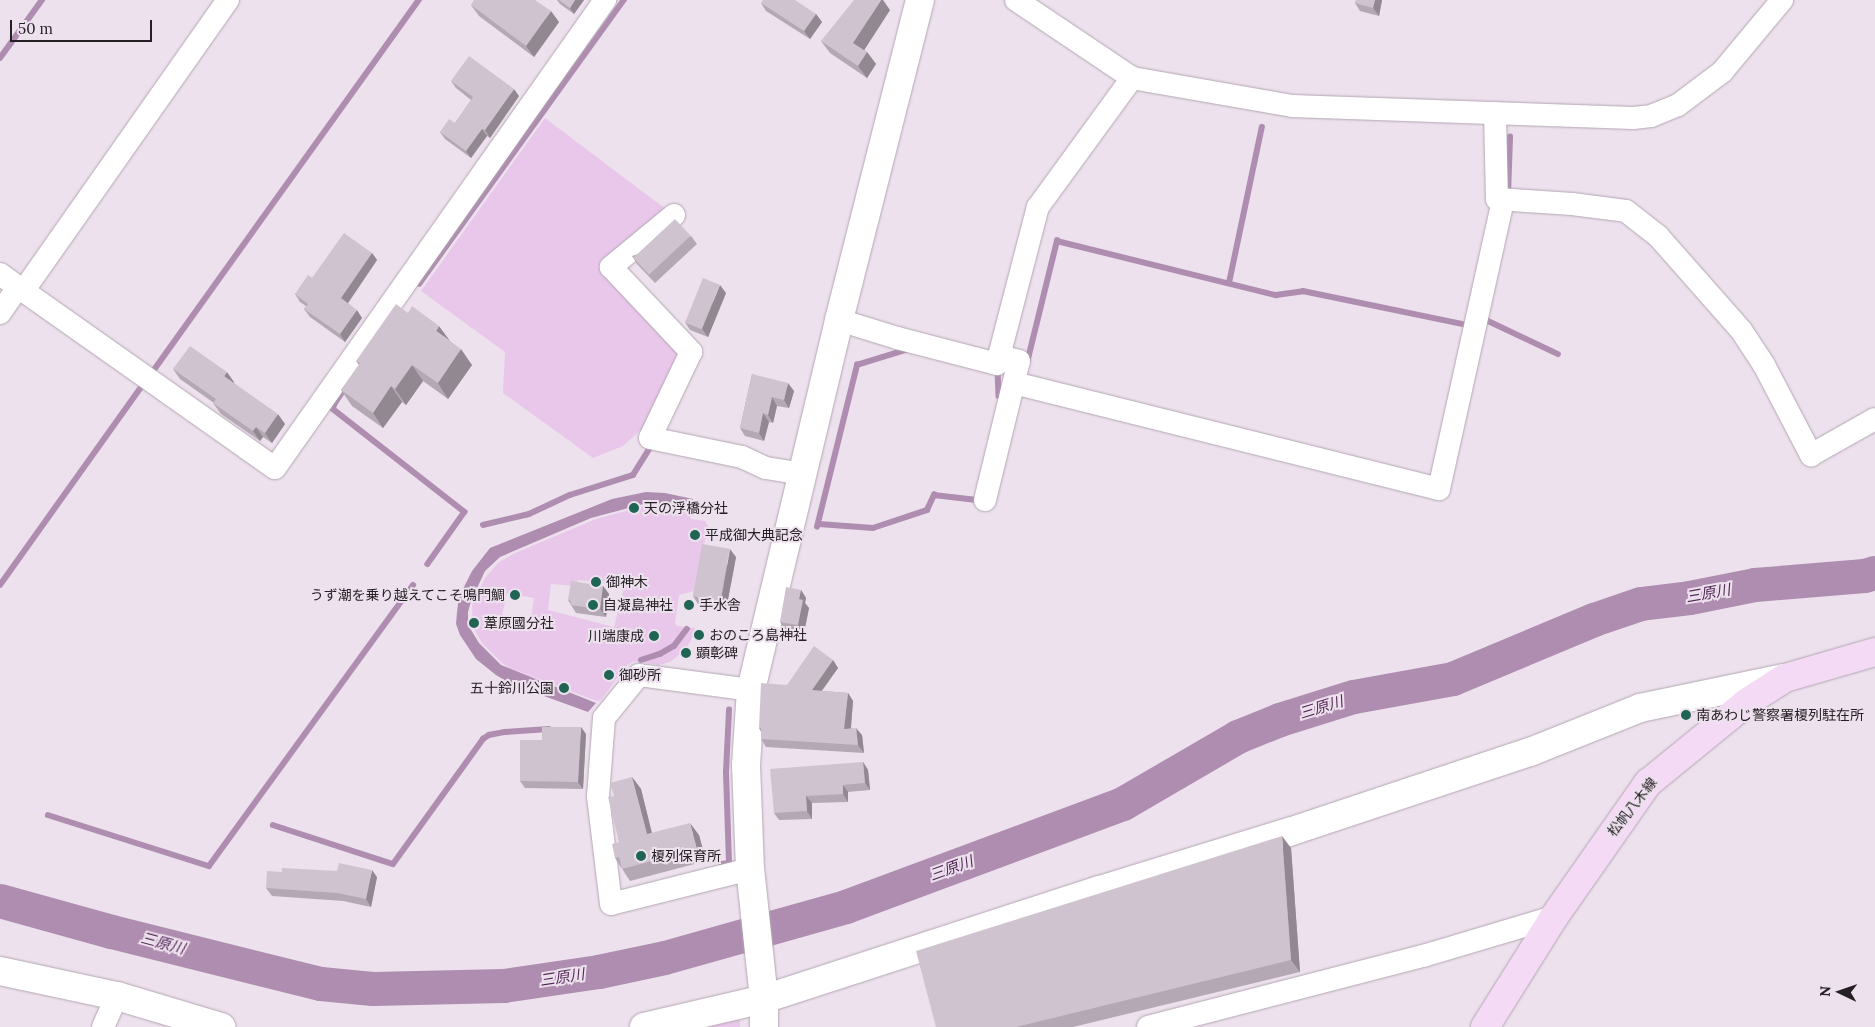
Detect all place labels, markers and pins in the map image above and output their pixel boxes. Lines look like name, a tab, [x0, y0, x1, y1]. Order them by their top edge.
place label: 天の浮橋分社	[644, 500, 728, 516]
marker: 天の浮橋分社	[628, 502, 640, 514]
place label: 平成御大典記念	[705, 527, 803, 543]
marker: 平成御大典記念	[689, 529, 701, 541]
place label: 御神木	[606, 574, 648, 590]
marker: 御神木	[590, 576, 602, 588]
place label: うず潮を乗り越えてこそ鳴門鯛	[309, 587, 505, 603]
marker: うず潮を乗り越えてこそ鳴門鯛	[509, 589, 521, 601]
place label: 自凝島神社	[603, 597, 673, 613]
place label: 手水舎	[699, 597, 741, 613]
marker: 自凝島神社	[587, 599, 599, 611]
marker: 手水舎	[683, 599, 695, 611]
place label: 葦原國分社	[484, 615, 554, 631]
marker: 葦原國分社	[468, 617, 480, 629]
place label: おのころ島神社	[709, 627, 807, 643]
place label: 川端康成	[588, 628, 644, 644]
marker: おのころ島神社	[693, 629, 705, 641]
marker: 川端康成	[648, 630, 660, 642]
place label: 顕彰碑	[696, 645, 738, 661]
marker: 顕彰碑	[680, 647, 692, 659]
place label: 御砂所	[619, 667, 661, 683]
marker: 御砂所	[603, 669, 615, 681]
place label: 五十鈴川公園	[470, 680, 554, 696]
marker: 五十鈴川公園	[558, 682, 570, 694]
place label: 南あわじ警察署榎列駐在所	[1696, 707, 1864, 723]
marker: 南あわじ警察署榎列駐在所	[1680, 709, 1692, 721]
place label: 榎列保育所	[651, 848, 721, 864]
marker: 榎列保育所	[635, 850, 647, 862]

